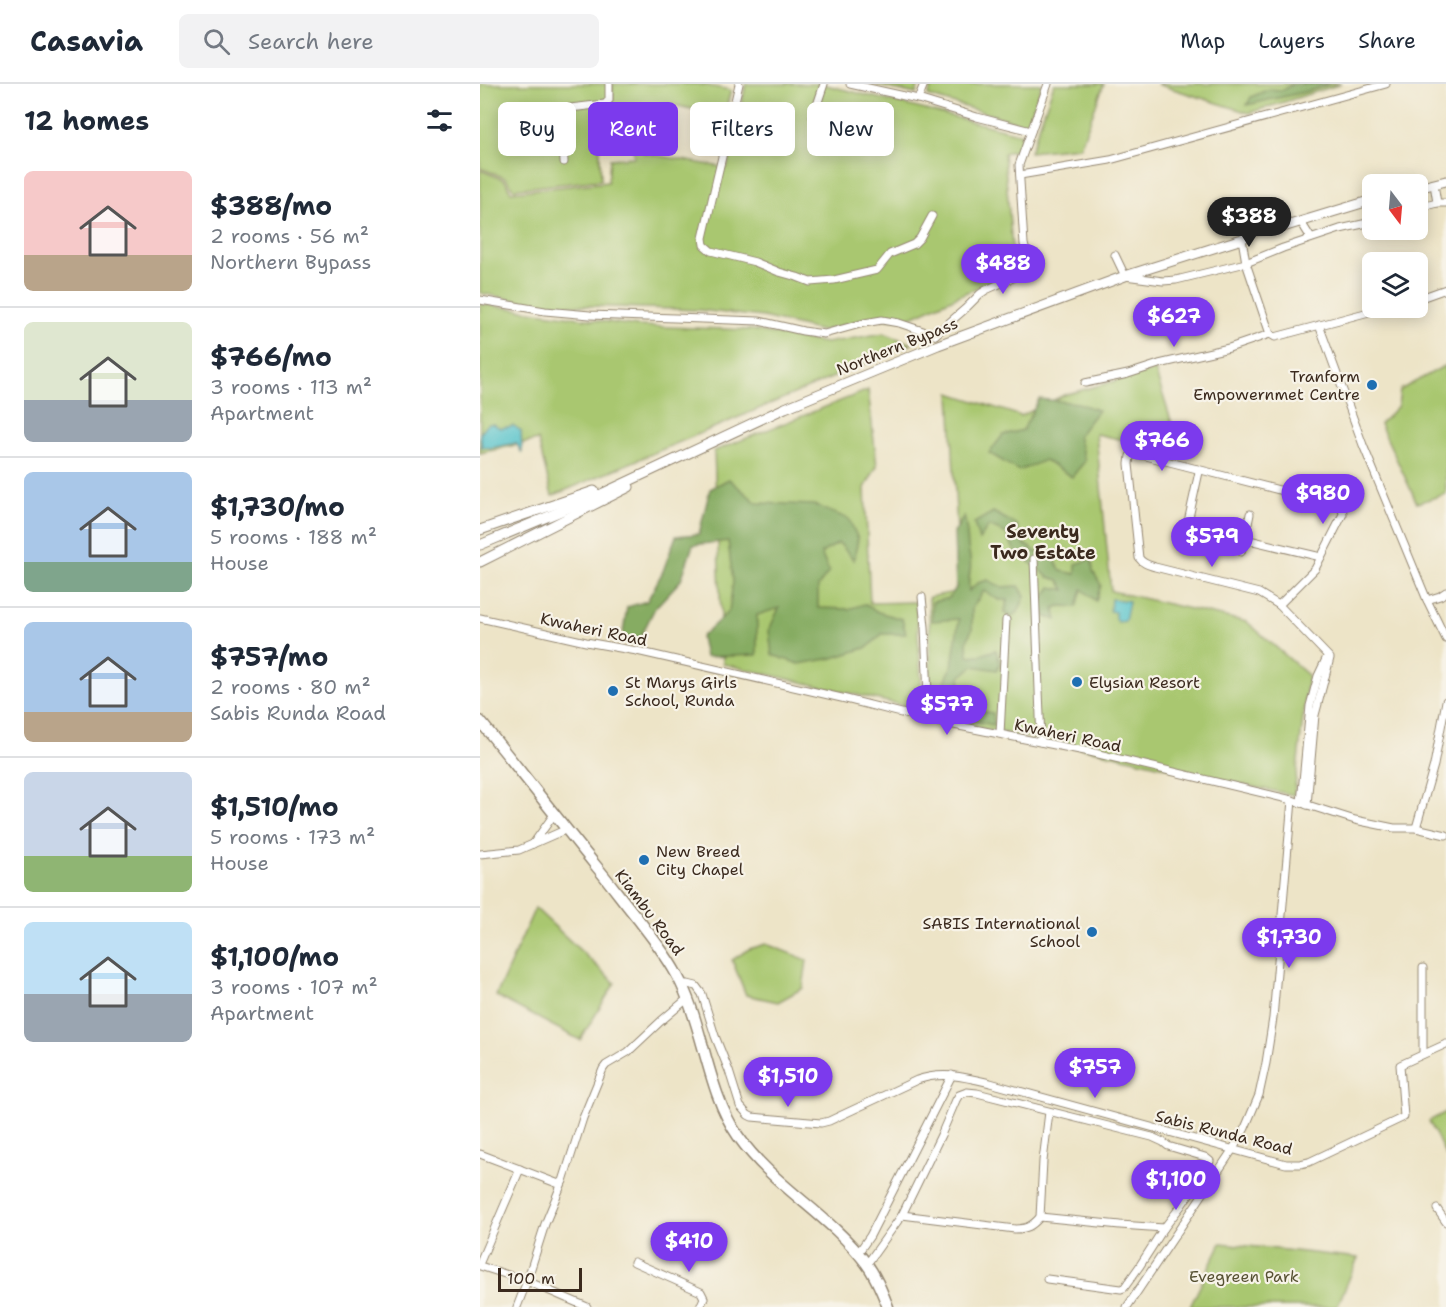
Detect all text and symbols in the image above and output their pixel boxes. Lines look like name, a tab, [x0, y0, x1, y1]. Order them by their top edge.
search box	[179, 14, 599, 68]
text: Casavia	[30, 22, 143, 60]
icon: search	[200, 25, 233, 58]
text: Search here	[248, 27, 374, 56]
text: Map	[1180, 27, 1225, 55]
text: Layers	[1258, 27, 1325, 55]
text: Share	[1358, 27, 1416, 55]
chip: Buy	[498, 102, 576, 156]
chip: Rent	[588, 102, 678, 156]
chip: Filters	[690, 102, 795, 156]
chip: New	[807, 102, 894, 156]
text: 12 homes	[24, 103, 149, 138]
icon: filters	[423, 104, 456, 137]
north arrow	[1362, 174, 1428, 240]
map controls	[1362, 174, 1428, 318]
text: $388/mo	[210, 188, 332, 223]
icon: home	[72, 195, 144, 267]
pin: $388	[1213, 197, 1285, 248]
text: $388	[1221, 203, 1277, 229]
text: 2 rooms · 56 m²	[210, 223, 369, 249]
pin: $488	[967, 244, 1039, 295]
text: Northern Bypass	[210, 249, 371, 275]
text: $488	[975, 250, 1031, 276]
button: layers	[1362, 252, 1428, 318]
pin: $627	[1138, 297, 1210, 348]
text: $627	[1147, 303, 1201, 329]
street label: Northern Bypass	[833, 313, 961, 380]
text: $766/mo	[210, 339, 332, 374]
icon: home	[72, 346, 144, 418]
place label: Tranform Empowernmet Centre	[1193, 366, 1360, 405]
text: 3 rooms · 113 m²	[210, 374, 372, 400]
marker: Tranform Empowernmet Centre	[1365, 378, 1379, 392]
text: Apartment	[210, 400, 314, 426]
pin: $766	[1126, 421, 1198, 472]
text: $766	[1134, 427, 1190, 453]
pin: $980	[1287, 474, 1359, 525]
text: $980	[1296, 480, 1350, 506]
text: $1,730/mo	[210, 489, 345, 524]
icon: home	[72, 496, 144, 568]
pin: $579	[1176, 517, 1248, 568]
district label: Seventy Two Estate	[990, 520, 1096, 565]
text: $579	[1185, 523, 1239, 549]
text: 5 rooms · 188 m²	[210, 524, 377, 550]
text: House	[210, 550, 269, 576]
street label: Kwaheri Road	[539, 608, 649, 651]
text: $757/mo	[210, 639, 328, 674]
icon: home	[72, 646, 144, 718]
place label: St Marys Girls School, Runda	[625, 672, 737, 711]
place label: Elysian Resort	[1089, 672, 1200, 693]
text: 2 rooms · 80 m²	[210, 674, 371, 700]
marker: Elysian Resort	[1070, 675, 1084, 689]
marker: St Marys Girls School, Runda	[606, 684, 620, 698]
pin: $577	[911, 685, 983, 736]
text: $577	[920, 691, 974, 717]
text: Sabis Runda Road	[210, 700, 386, 726]
street label: Kwaheri Road	[1013, 714, 1123, 757]
text: $1,510/mo	[210, 789, 339, 824]
icon: home	[72, 796, 144, 868]
text: 5 rooms · 173 m²	[210, 824, 375, 850]
place label: New Breed City Chapel	[656, 841, 744, 880]
text: House	[210, 850, 269, 876]
marker: New Breed City Chapel	[637, 853, 651, 867]
street label: Kiambu Road	[610, 865, 689, 960]
place label: SABIS International School	[922, 913, 1080, 952]
pin: $1,730	[1240, 918, 1338, 969]
text: $1,730	[1256, 924, 1322, 950]
marker: SABIS International School	[1085, 925, 1099, 939]
text: $1,100/mo	[210, 939, 339, 974]
icon: home	[72, 946, 144, 1018]
text: 3 rooms · 107 m²	[210, 974, 378, 1000]
text: Apartment	[210, 1000, 314, 1026]
pin: $757	[1059, 1048, 1131, 1099]
text: $757	[1068, 1054, 1122, 1080]
pin: $1,510	[739, 1057, 837, 1108]
text: $1,510	[758, 1063, 818, 1089]
street label: Sabis Runda Road	[1153, 1105, 1295, 1160]
pin: $1,100	[1127, 1160, 1225, 1211]
text: $1,100	[1145, 1166, 1207, 1192]
pin: $410	[653, 1222, 725, 1273]
text: $410	[665, 1228, 713, 1254]
scale bar	[498, 1265, 582, 1292]
park label: Evegreen Park	[1189, 1266, 1299, 1287]
text: 100 m	[507, 1268, 555, 1289]

